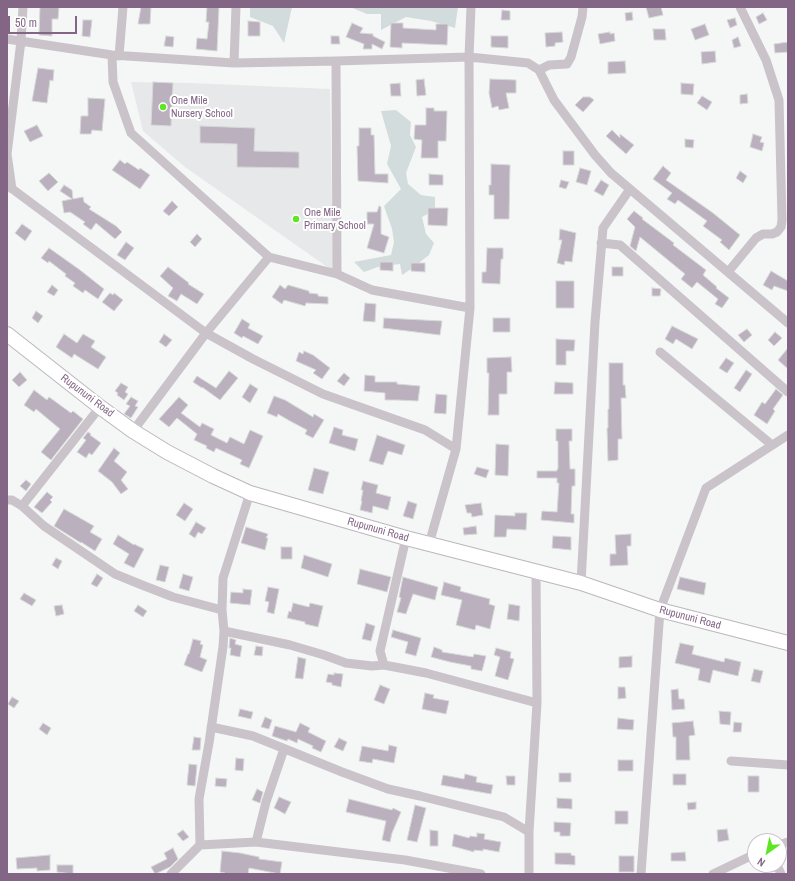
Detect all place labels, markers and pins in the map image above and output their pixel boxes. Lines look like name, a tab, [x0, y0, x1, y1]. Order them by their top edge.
place label: One Mile Nursery School	[171, 94, 233, 120]
marker: One Mile Nursery School	[158, 102, 168, 112]
place label: One Mile Primary School	[304, 206, 366, 232]
marker: One Mile Primary School	[291, 214, 301, 224]

